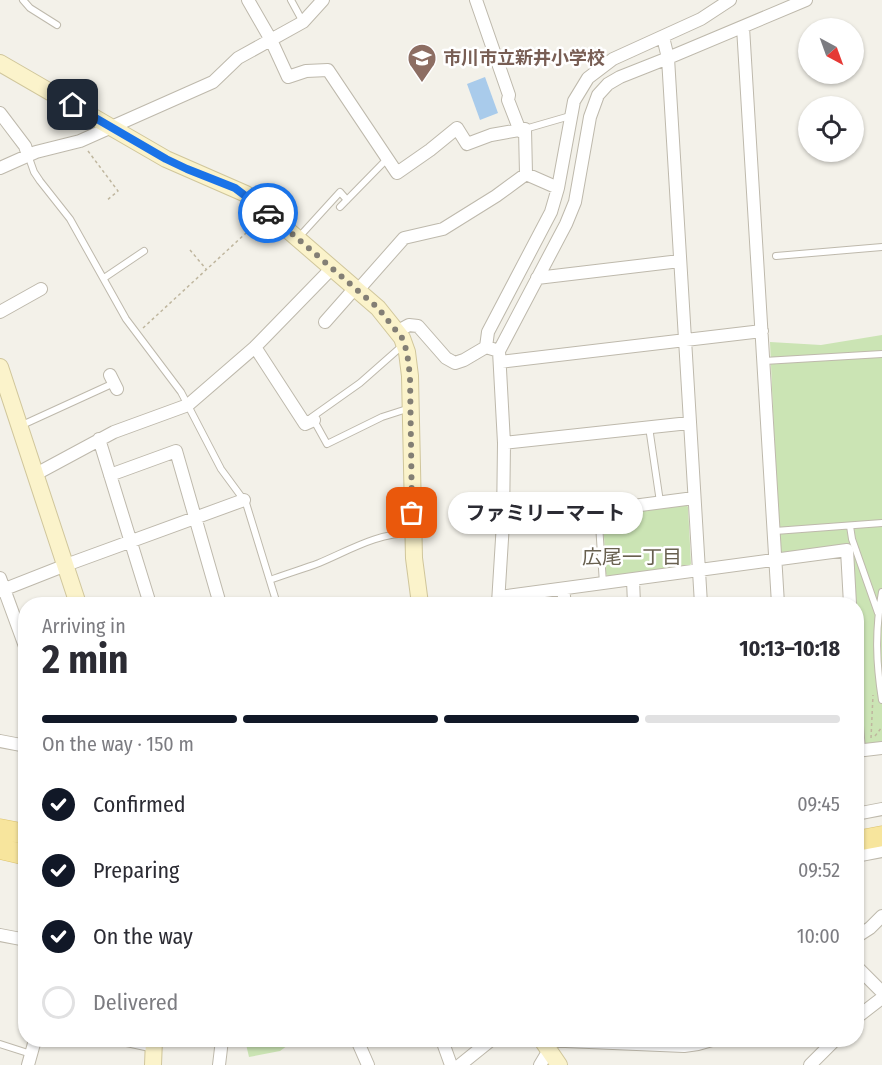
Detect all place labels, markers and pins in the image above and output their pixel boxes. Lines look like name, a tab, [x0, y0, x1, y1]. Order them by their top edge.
school or university icon: 市川市立新井小学校	[406, 42, 438, 84]
place label: 市川市立新井小学校	[443, 47, 605, 69]
pin	[47, 79, 98, 130]
pin	[386, 487, 437, 538]
callout: ファミリーマート	[448, 492, 643, 534]

